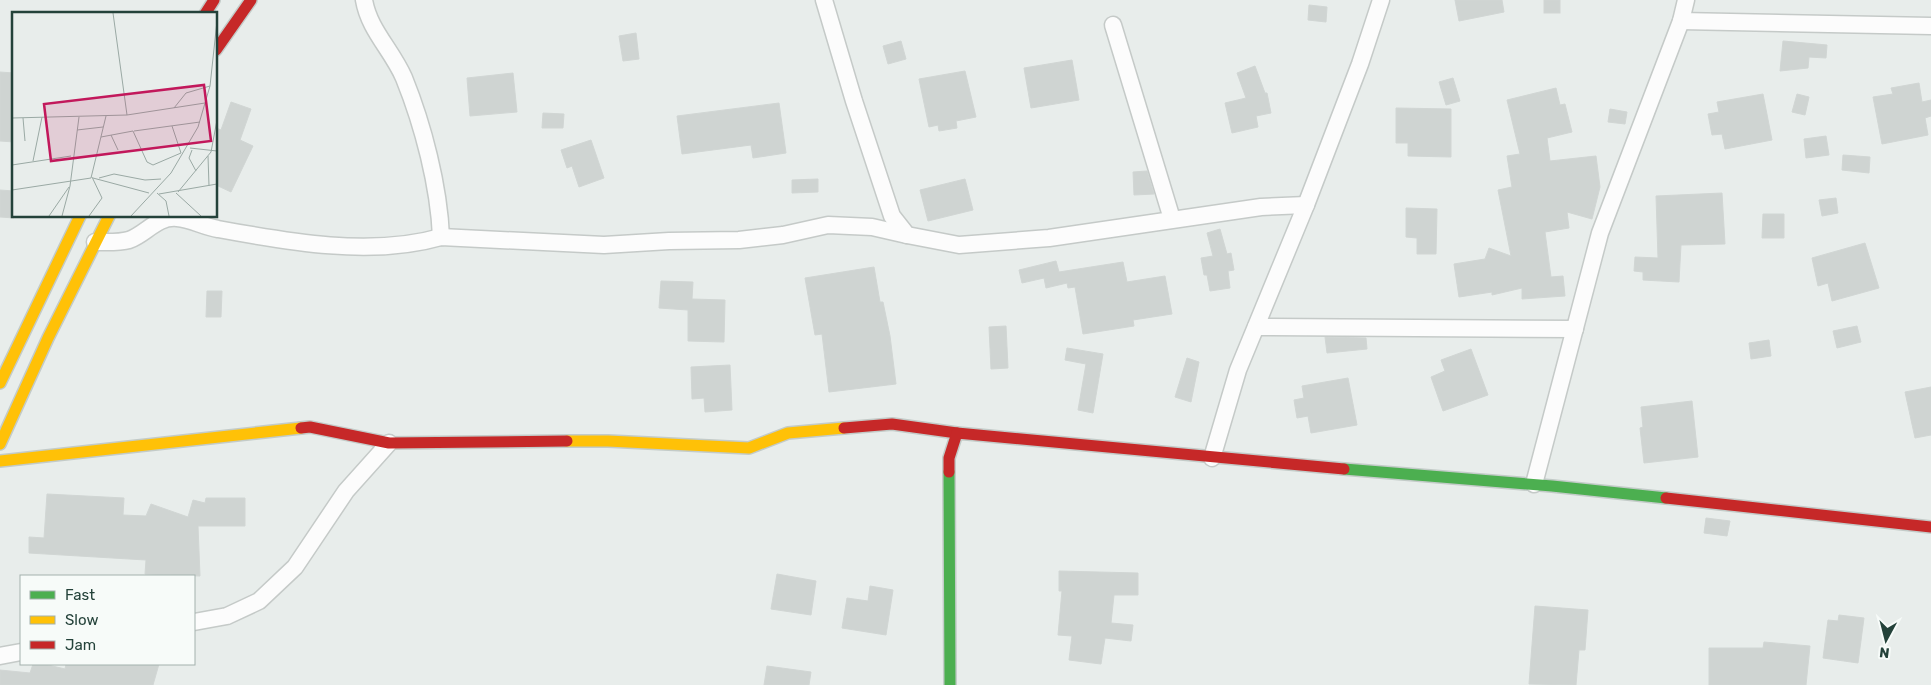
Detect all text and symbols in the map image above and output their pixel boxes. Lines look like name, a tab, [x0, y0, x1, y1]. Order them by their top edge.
inset map	[12, 12, 218, 218]
legend	[20, 575, 195, 665]
text: Fast	[65, 586, 95, 604]
text: Slow	[65, 611, 98, 629]
north arrow	[1861, 615, 1911, 665]
text: Jam	[65, 636, 96, 654]
text: N	[1878, 643, 1891, 661]

